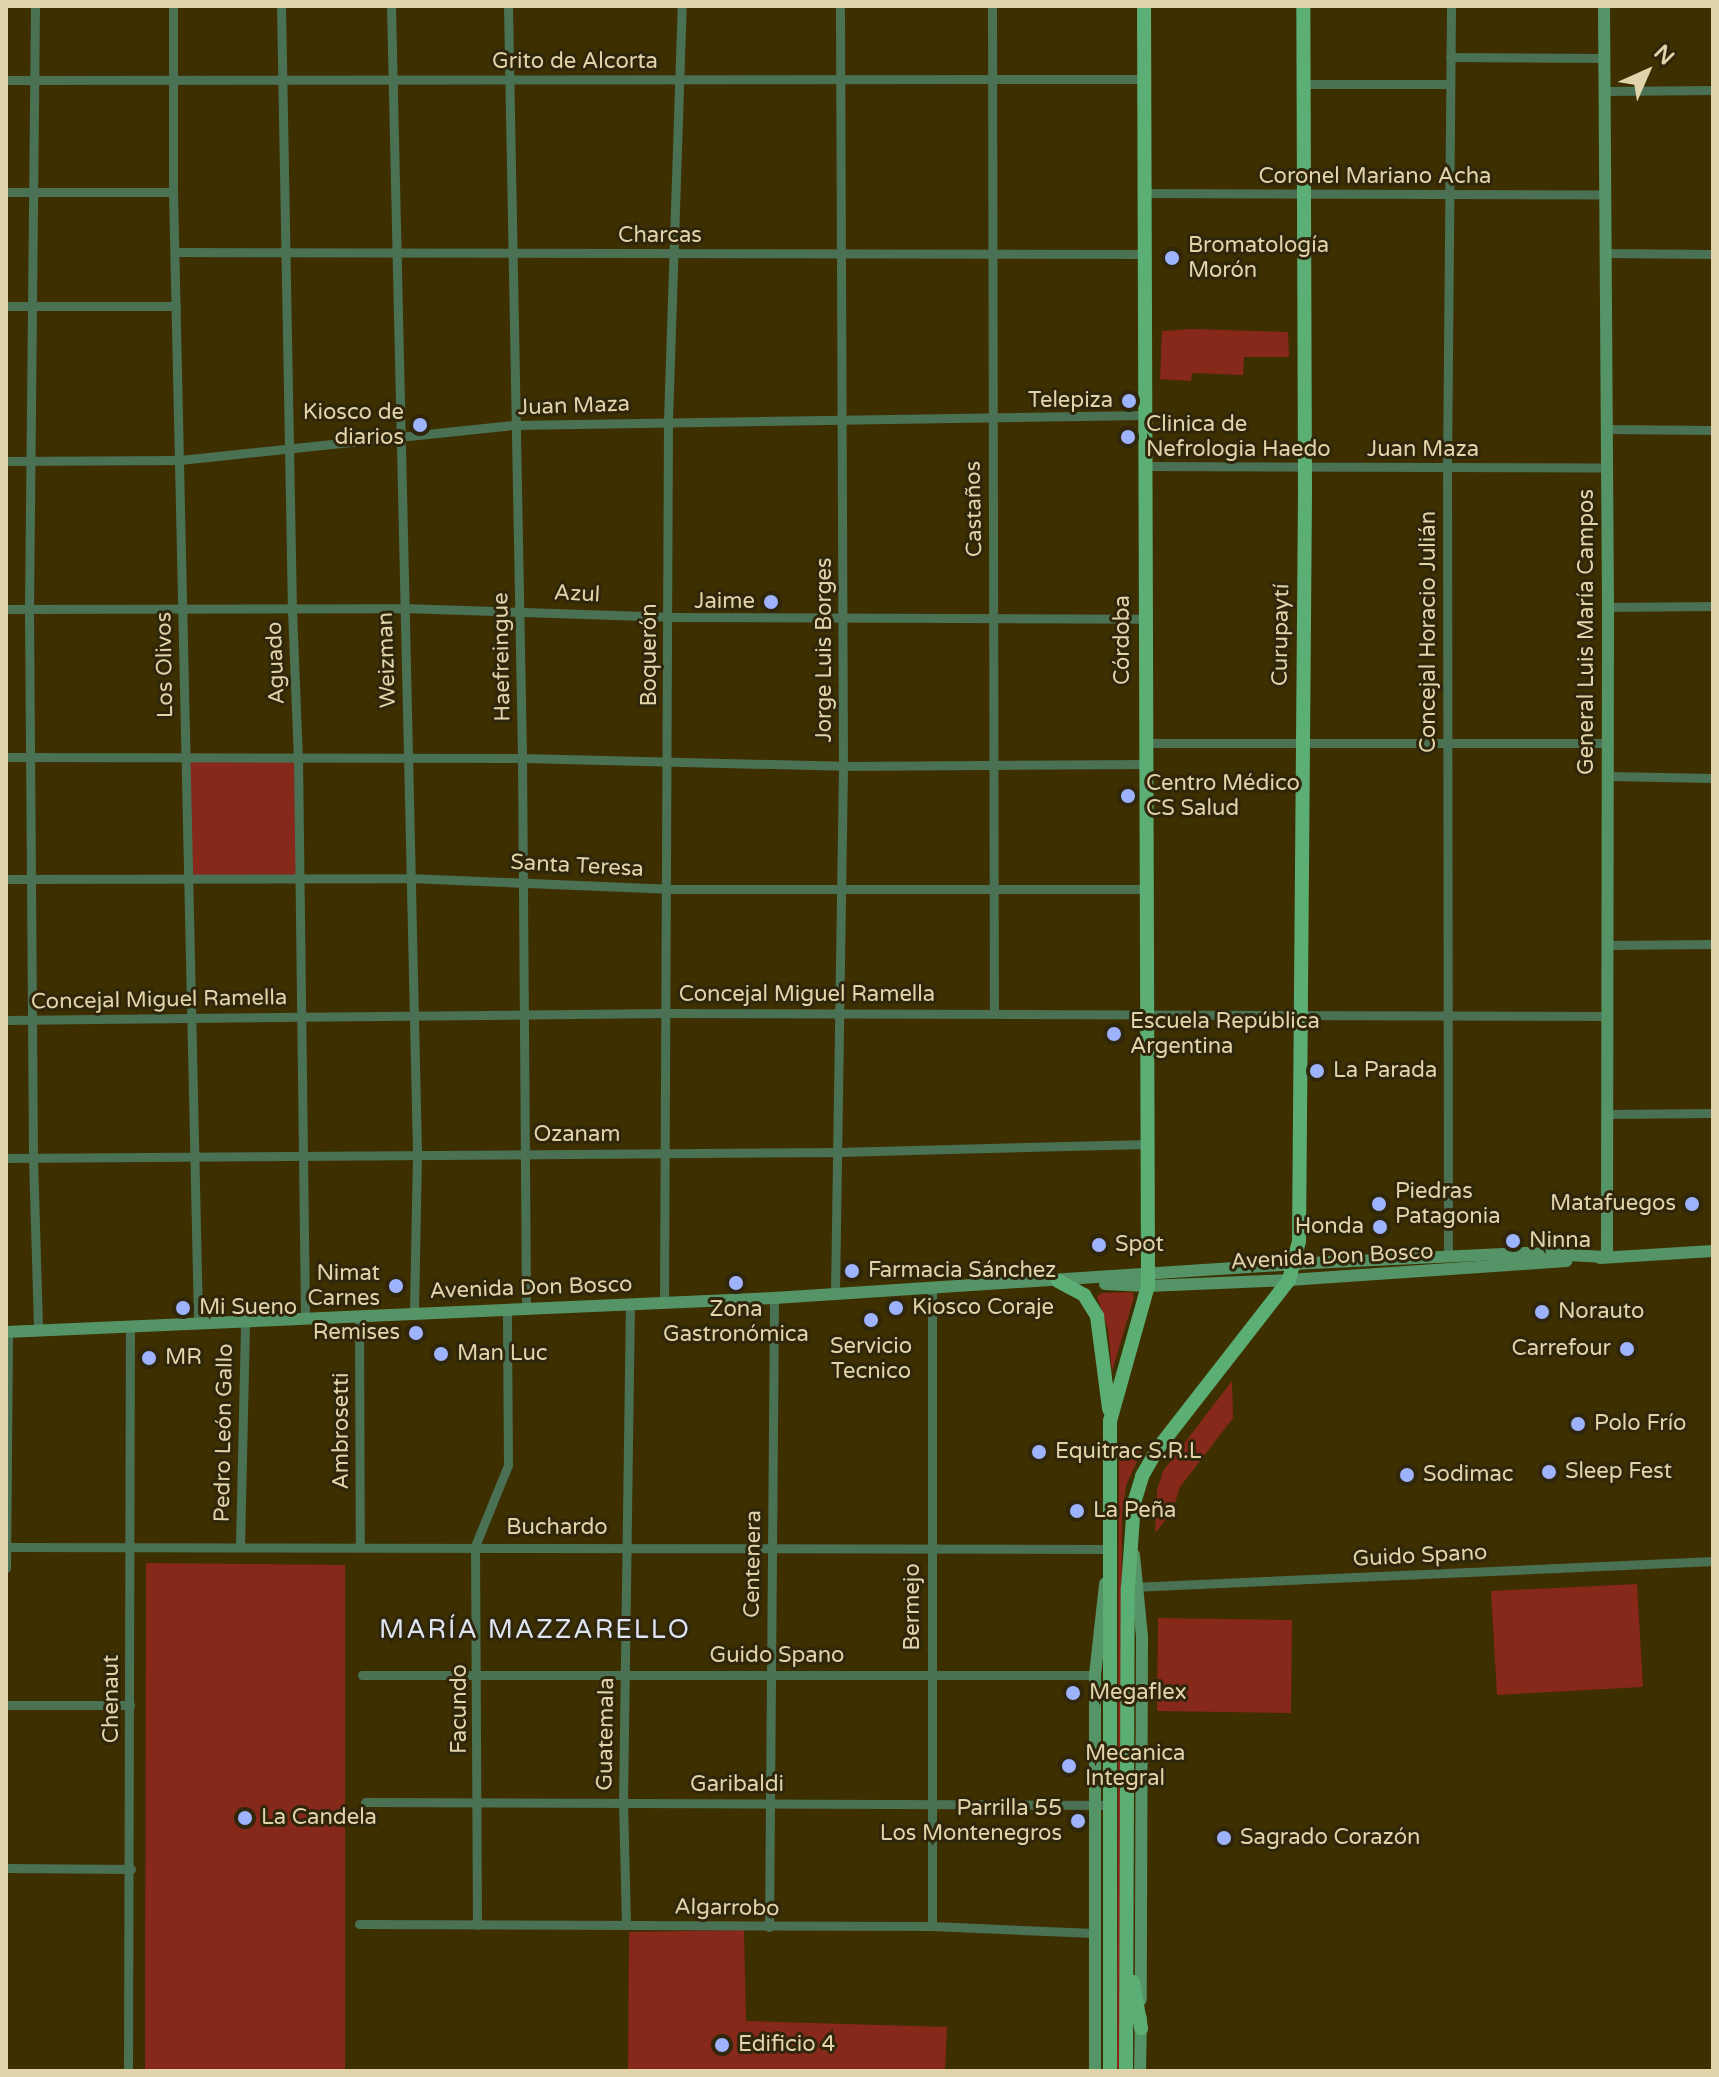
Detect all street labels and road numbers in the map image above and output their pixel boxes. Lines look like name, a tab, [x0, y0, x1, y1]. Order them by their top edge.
street label: Grito de Alcorta	[492, 49, 658, 75]
street label: Coronel Mariano Acha	[1259, 164, 1491, 190]
street label: Charcas	[618, 223, 702, 249]
street label: Juan Maza	[518, 391, 630, 421]
street label: Juan Maza	[1367, 437, 1479, 463]
street label: Castaños	[960, 461, 988, 557]
street label: General Luis María Campos	[1574, 489, 1600, 775]
street label: Concejal Horacio Julián	[1416, 511, 1442, 753]
street label: Jorge Luis Borges	[812, 557, 838, 743]
street label: Azul	[553, 580, 601, 608]
street label: Curupaytí	[1267, 584, 1295, 686]
street label: Haefreingue	[488, 592, 516, 722]
street label: Córdoba	[1110, 595, 1136, 685]
street label: Boquerón	[637, 603, 663, 707]
street label: Los Olivos	[151, 612, 179, 718]
street label: Weizman	[372, 612, 402, 708]
street label: Aguado	[261, 621, 291, 705]
street label: Santa Teresa	[510, 849, 644, 883]
street label: Concejal Miguel Ramella	[679, 982, 935, 1008]
street label: Concejal Miguel Ramella	[31, 985, 287, 1015]
street label: Ozanam	[533, 1122, 621, 1148]
street label: Avenida Don Bosco	[1230, 1239, 1434, 1275]
street label: Avenida Don Bosco	[429, 1271, 633, 1305]
street label: Pedro León Gallo	[209, 1343, 239, 1523]
street label: Ambrosetti	[329, 1372, 355, 1490]
street label: Centenera	[739, 1510, 767, 1618]
street label: Buchardo	[506, 1515, 608, 1541]
street label: Guido Spano	[1352, 1539, 1488, 1573]
street label: Bermejo	[900, 1563, 926, 1651]
street label: Guido Spano	[710, 1643, 844, 1669]
street label: Chenaut	[99, 1655, 125, 1743]
street label: Facundo	[447, 1664, 473, 1754]
street label: Guatemala	[592, 1677, 620, 1791]
street label: Garibaldi	[690, 1772, 784, 1798]
street label: Algarrobo	[674, 1894, 780, 1922]

